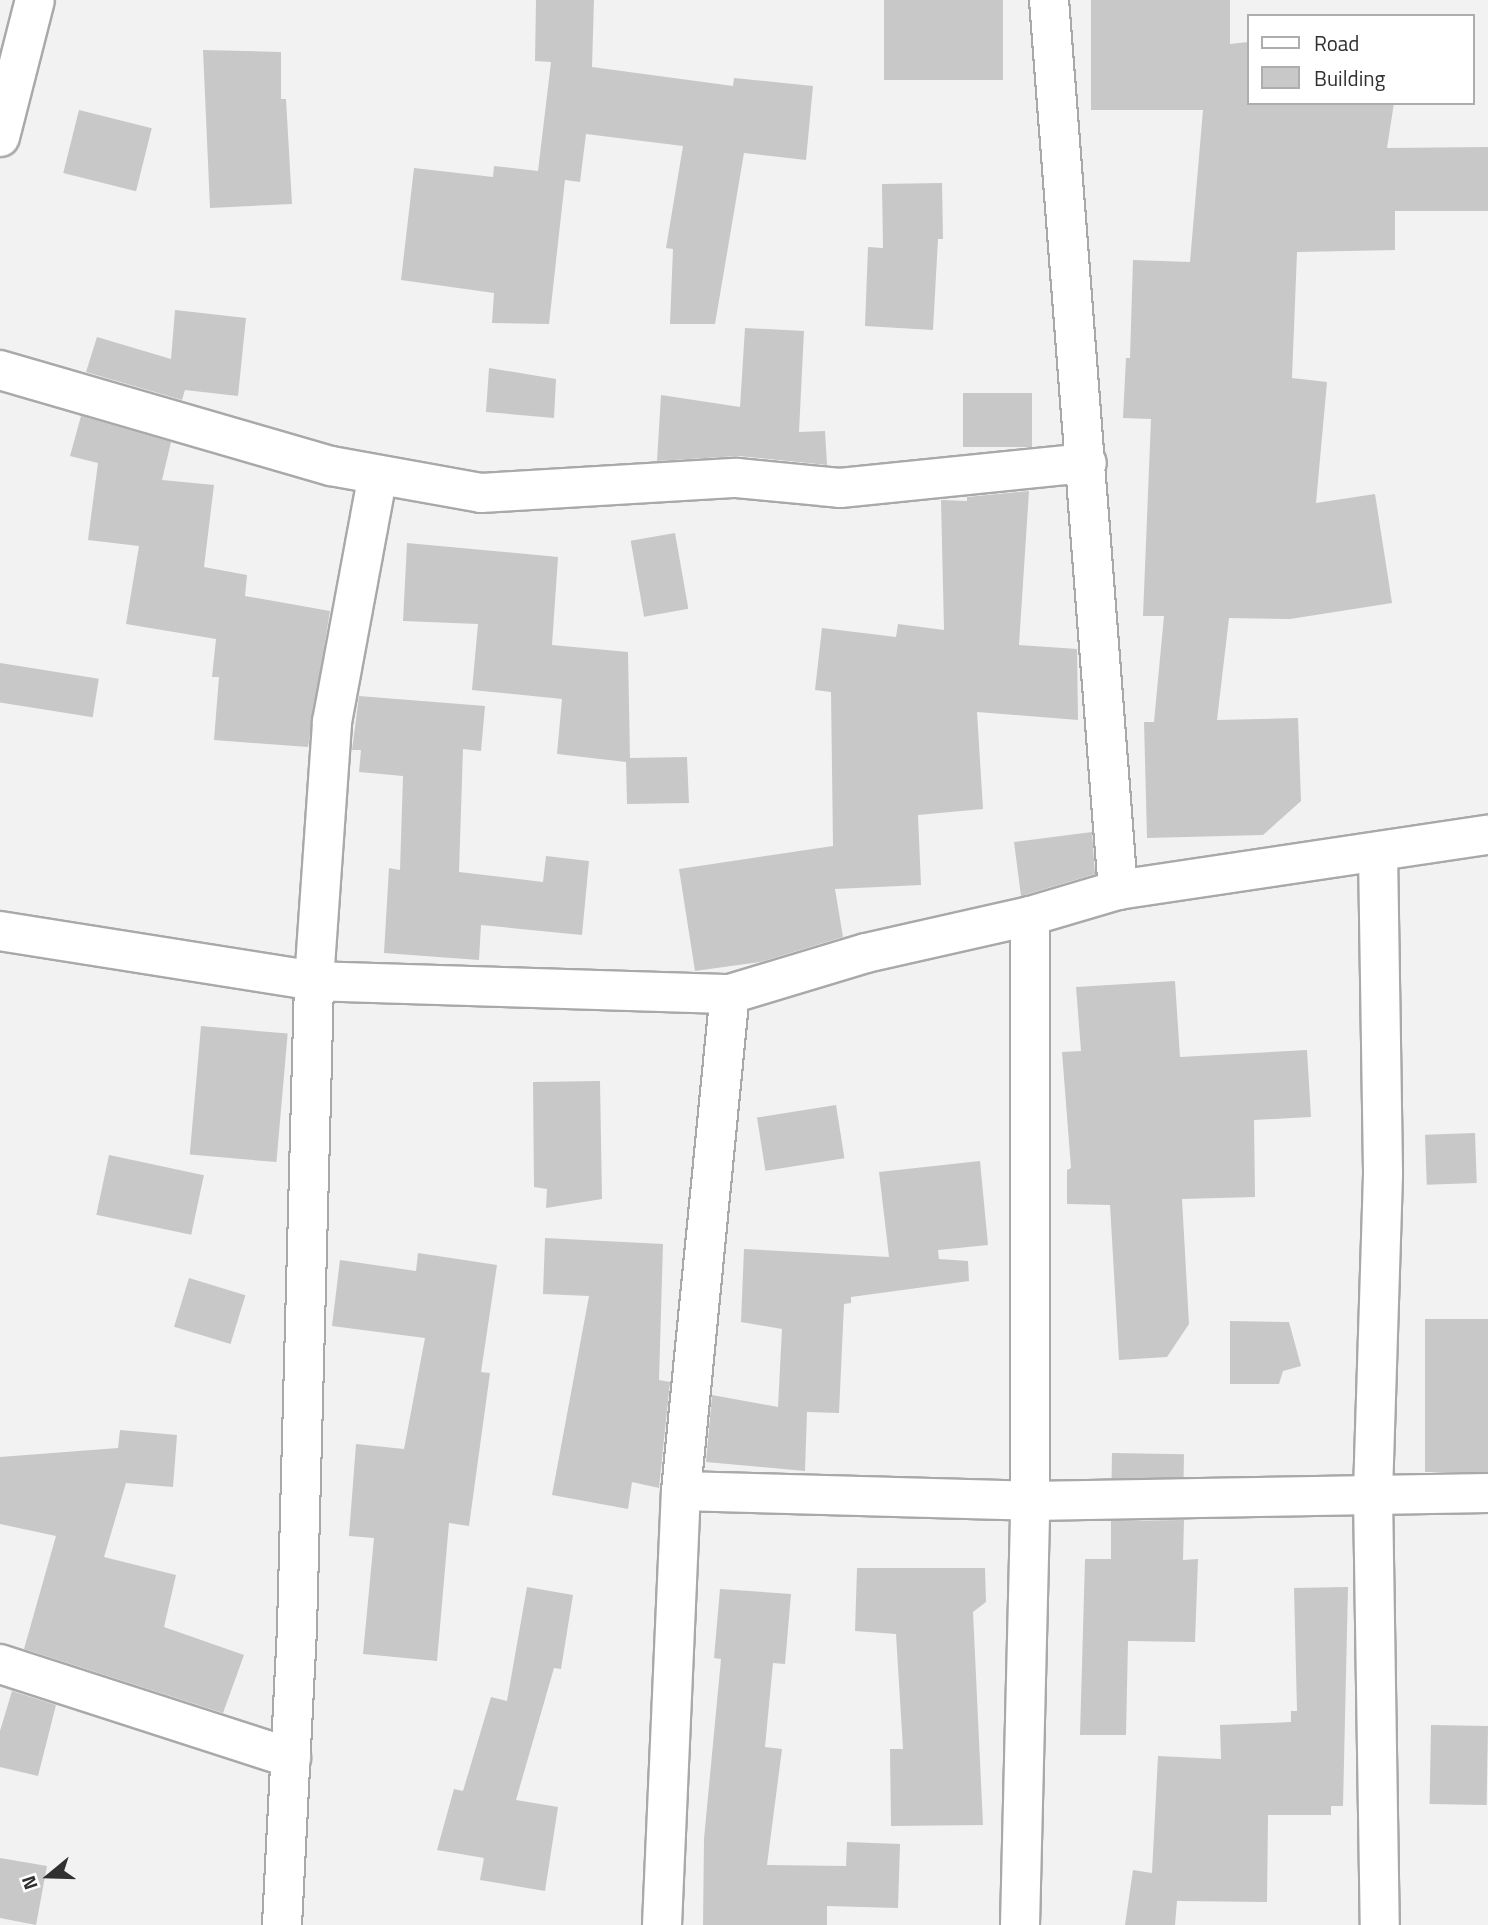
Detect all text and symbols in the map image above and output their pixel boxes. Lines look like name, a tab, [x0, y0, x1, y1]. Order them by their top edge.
legend	[1246, 14, 1474, 105]
text: Road	[1314, 27, 1359, 59]
text: Building	[1314, 62, 1385, 94]
north arrow	[14, 1841, 84, 1911]
text: N	[13, 1872, 45, 1894]

